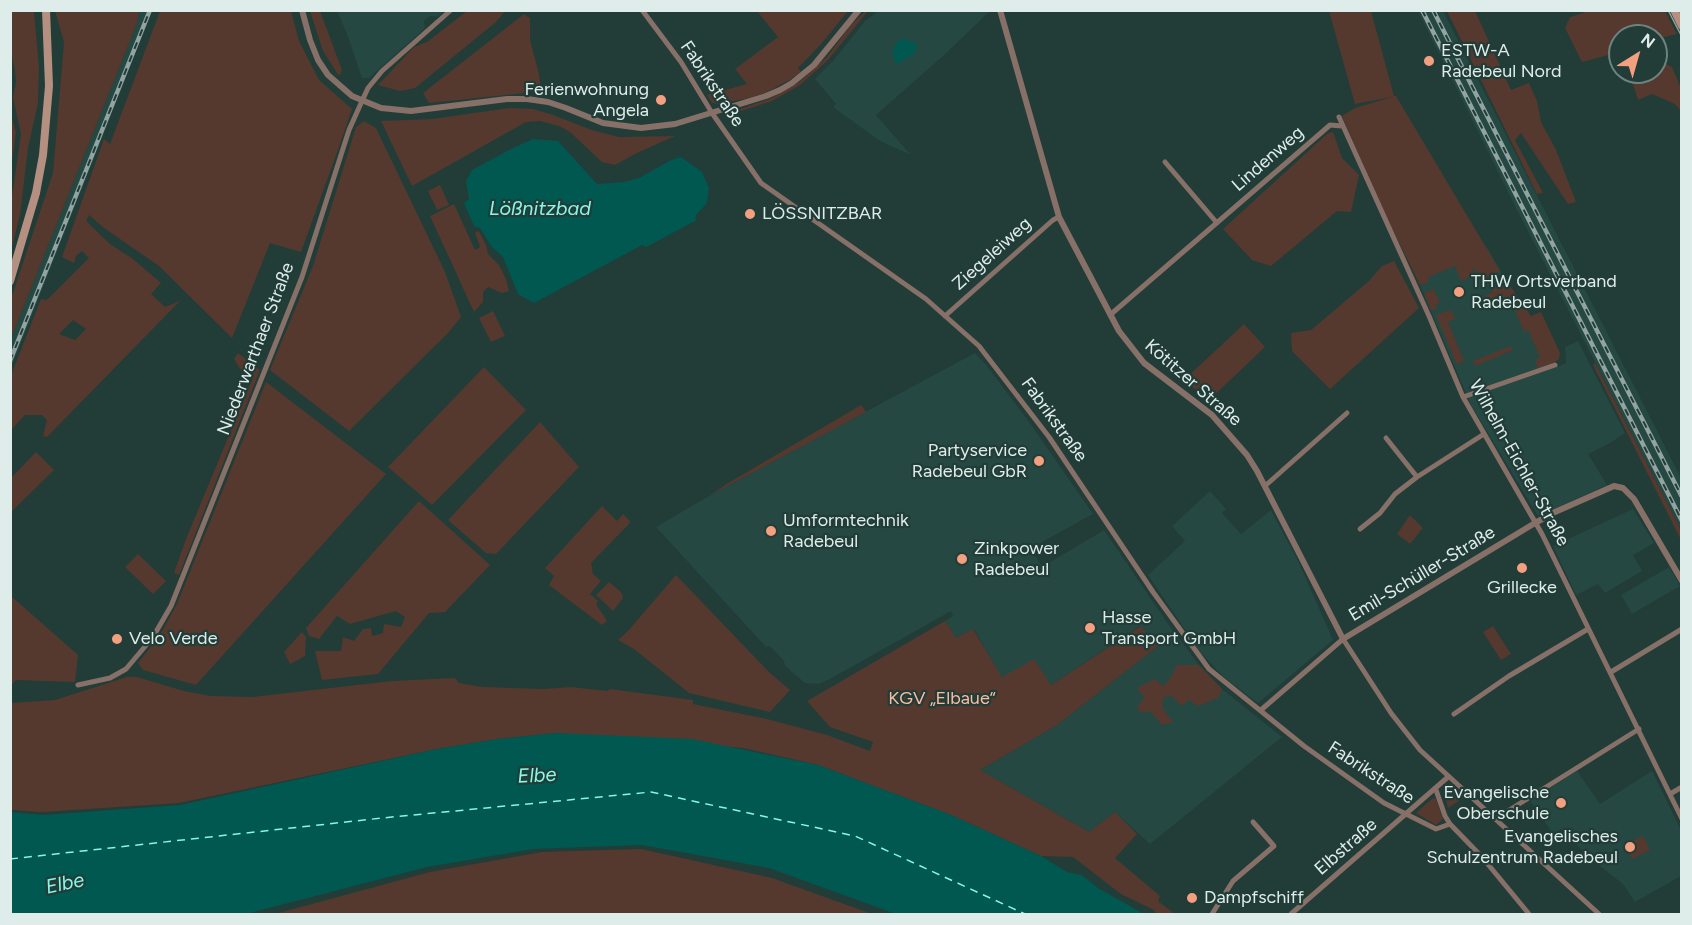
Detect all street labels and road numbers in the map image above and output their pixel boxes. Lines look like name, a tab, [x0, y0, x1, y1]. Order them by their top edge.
street label: Fabrikstraße	[675, 37, 749, 131]
street label: Lindenweg	[1228, 122, 1308, 196]
street label: Ziegeleiweg	[948, 213, 1036, 295]
street label: Niederwarthaer Straße	[213, 260, 299, 438]
street label: Kötitzer Straße	[1140, 335, 1246, 431]
street label: Fabrikstraße	[1016, 374, 1092, 466]
street label: Wilhelm-Eichler-Straße	[1464, 376, 1574, 550]
street label: Emil-Schüller-Straße	[1345, 522, 1499, 626]
street label: Fabrikstraße	[1324, 737, 1418, 809]
street label: Elbstraße	[1310, 814, 1382, 880]

